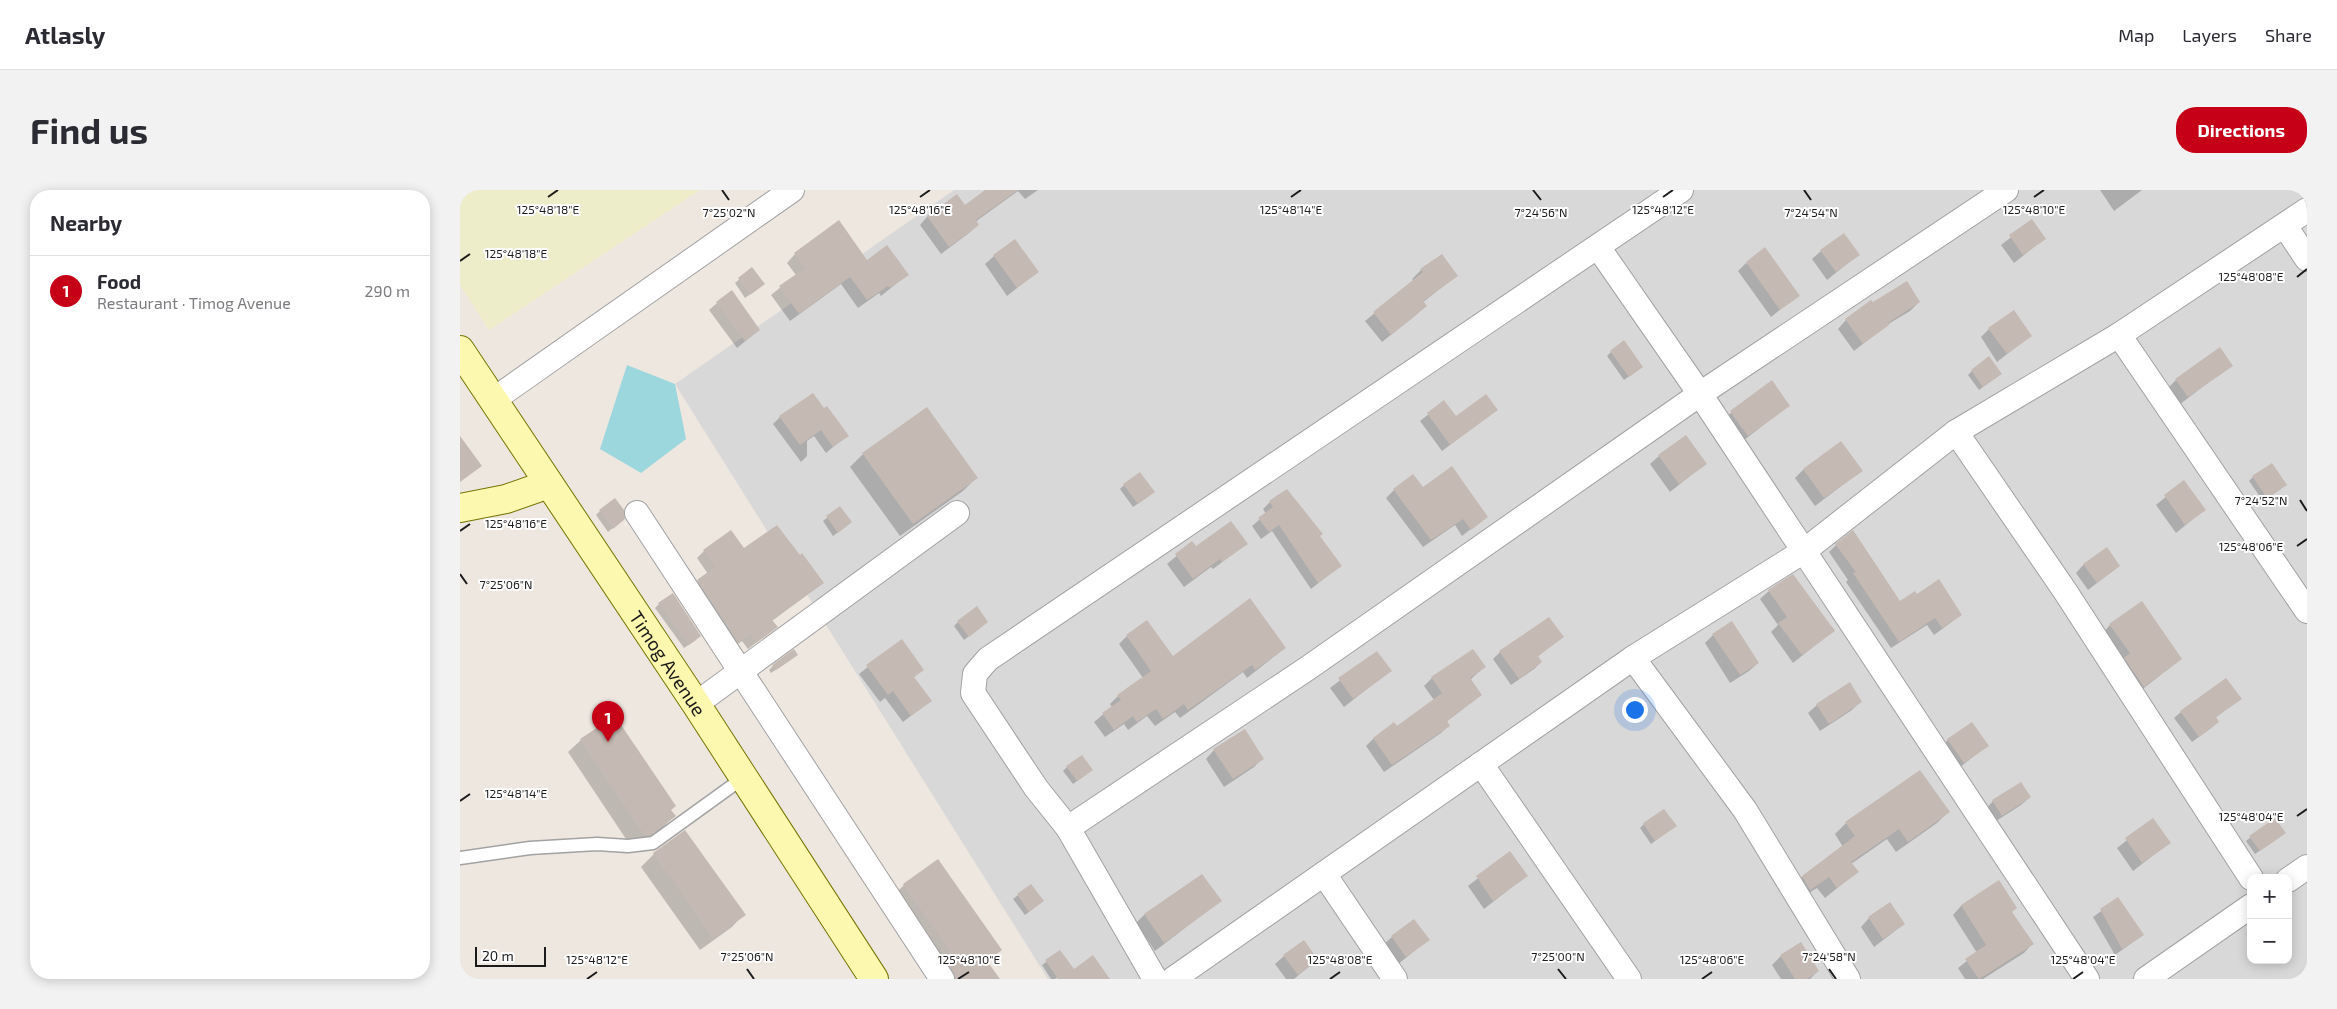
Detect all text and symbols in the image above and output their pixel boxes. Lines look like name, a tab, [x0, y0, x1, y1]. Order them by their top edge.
text: Atlasly	[25, 20, 105, 49]
text: Map	[2118, 24, 2154, 46]
text: Layers	[2182, 24, 2237, 46]
text: Share	[2265, 24, 2312, 46]
button: Directions	[2176, 107, 2307, 153]
text: Find us	[30, 109, 148, 151]
text: 125°48'18"E	[517, 202, 580, 216]
text: 125°48'16"E	[889, 202, 951, 216]
text: 125°48'14"E	[1260, 202, 1323, 216]
text: 125°48'12"E	[1632, 202, 1694, 216]
text: 125°48'10"E	[2003, 202, 2066, 216]
text: 7°25'02"N	[703, 205, 755, 219]
text: 7°24'56"N	[1514, 205, 1568, 219]
text: 7°24'54"N	[1784, 205, 1838, 219]
text: Nearby	[50, 210, 122, 235]
text: 125°48'18"E	[485, 246, 548, 260]
text: 125°48'08"E	[2219, 269, 2284, 283]
text: Food	[97, 270, 141, 293]
text: 1	[63, 281, 69, 300]
text: 290 m	[365, 281, 410, 300]
text: Restaurant · Timog Avenue	[97, 293, 291, 312]
text: 7°24'52"N	[2235, 493, 2287, 507]
text: 125°48'16"E	[485, 516, 547, 530]
text: 125°48'06"E	[2219, 539, 2284, 553]
text: 7°25'06"N	[480, 577, 532, 591]
street label: Timog Avenue	[625, 606, 712, 720]
your location	[1622, 697, 1648, 723]
pin: 1	[592, 701, 624, 742]
text: 125°48'14"E	[485, 786, 548, 800]
text: 125°48'04"E	[2218, 809, 2284, 823]
map controls	[2247, 874, 2292, 964]
button: +	[2247, 874, 2292, 919]
button: −	[2247, 919, 2292, 964]
scale bar	[475, 944, 546, 967]
text: 20 m	[482, 947, 514, 964]
text: 7°25'06"N	[721, 949, 773, 963]
text: 7°25'00"N	[1531, 949, 1585, 963]
text: 7°24'58"N	[1802, 949, 1856, 963]
text: 125°48'12"E	[566, 952, 628, 966]
text: 125°48'10"E	[938, 952, 1001, 966]
text: 125°48'08"E	[1308, 952, 1373, 966]
text: 125°48'06"E	[1680, 952, 1745, 966]
text: 125°48'04"E	[2050, 952, 2116, 966]

